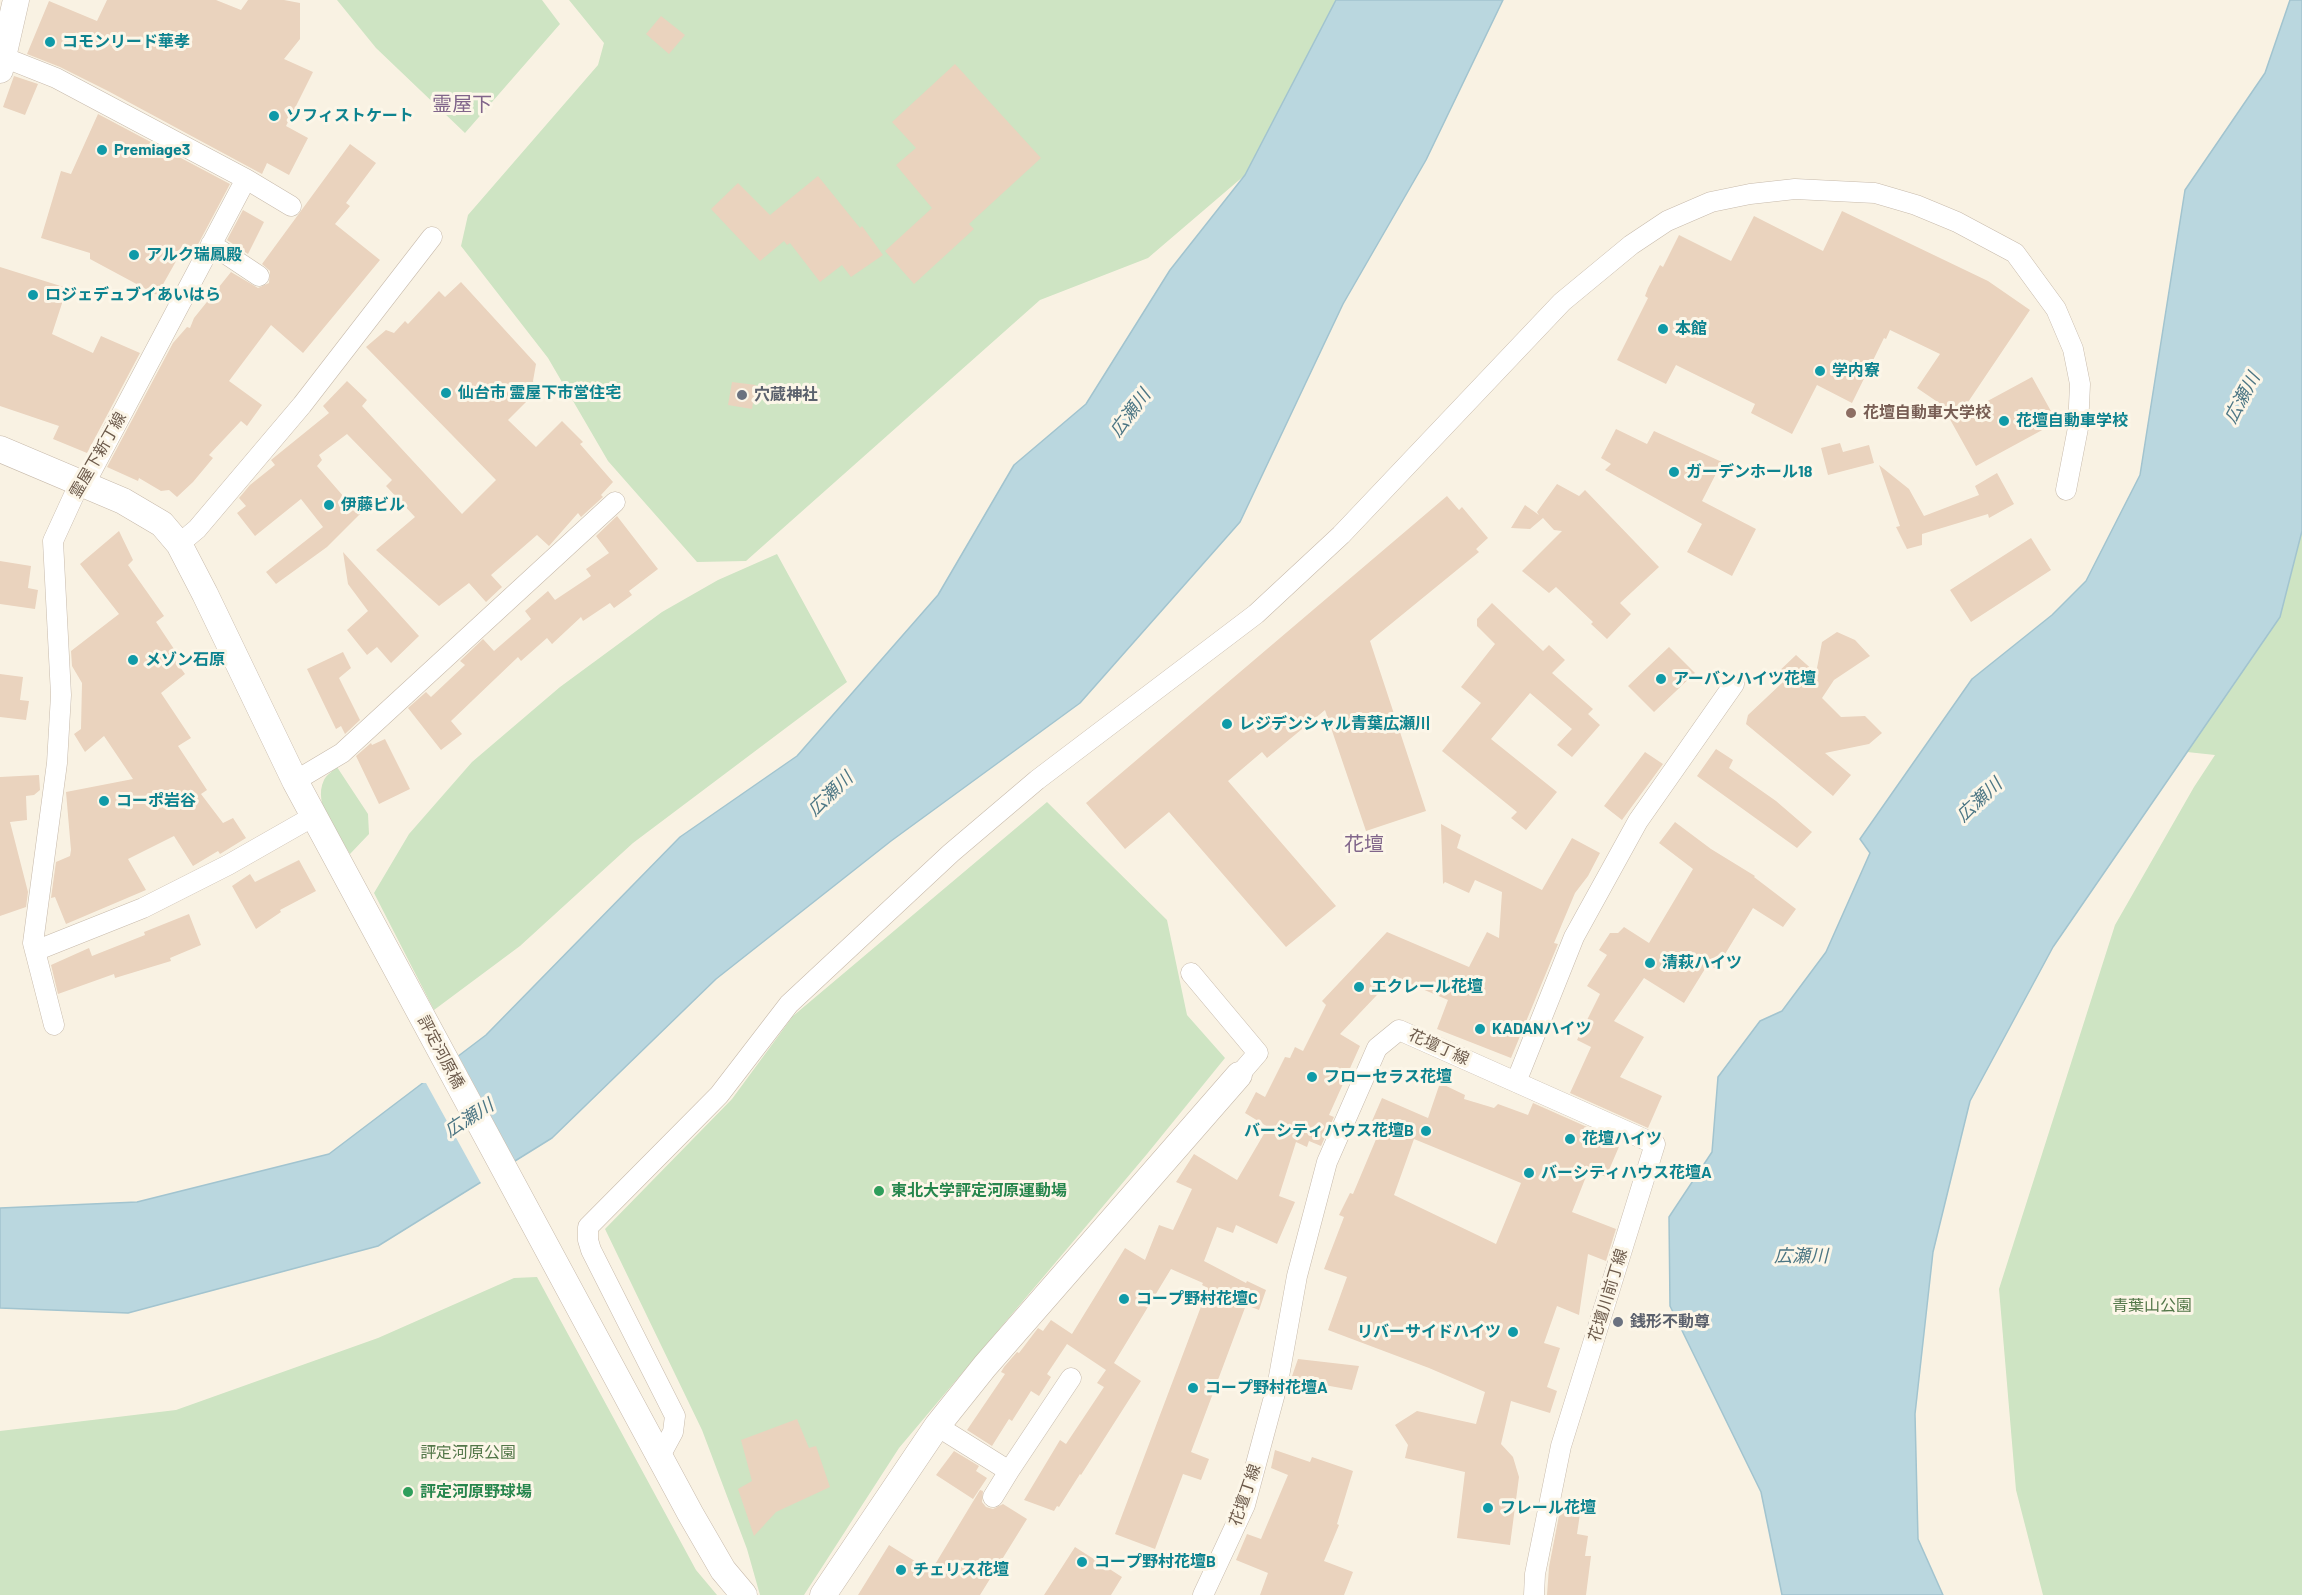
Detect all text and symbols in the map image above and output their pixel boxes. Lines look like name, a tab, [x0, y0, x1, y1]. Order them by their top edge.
place label: コモンリード華孝	[62, 32, 190, 52]
marker: コモンリード華孝	[43, 35, 57, 49]
district label: 霊屋下	[432, 92, 492, 116]
place label: ソフィストケート	[286, 106, 414, 126]
marker: ソフィストケート	[267, 109, 281, 123]
place label: Premiage3	[114, 140, 190, 160]
marker: Premiage3	[95, 143, 109, 157]
place label: アルク瑞鳳殿	[146, 245, 242, 265]
marker: アルク瑞鳳殿	[127, 248, 141, 262]
place label: ロジェデュブイあいはら	[45, 285, 221, 305]
marker: ロジェデュブイあいはら	[26, 288, 40, 302]
place label: 本館	[1675, 319, 1707, 339]
marker: 本館	[1656, 322, 1670, 336]
place label: 学内寮	[1832, 361, 1880, 381]
marker: 学内寮	[1813, 364, 1827, 378]
water label: 広瀬川	[2220, 369, 2264, 427]
place label: 仙台市 霊屋下市営住宅	[458, 383, 621, 403]
place label: 穴蔵神社	[754, 385, 818, 405]
water label: 広瀬川	[1105, 385, 1155, 441]
marker: 仙台市 霊屋下市営住宅	[439, 386, 453, 400]
marker: 穴蔵神社	[735, 388, 749, 402]
place label: 花壇自動車大学校	[1863, 403, 1991, 423]
marker: 花壇自動車大学校	[1844, 406, 1858, 420]
street label: 霊屋下新丁線	[66, 409, 130, 501]
place label: 花壇自動車学校	[2016, 411, 2128, 431]
marker: 花壇自動車学校	[1997, 414, 2011, 428]
place label: ガーデンホール18	[1686, 462, 1812, 482]
marker: ガーデンホール18	[1667, 465, 1681, 479]
place label: 伊藤ビル	[341, 495, 405, 515]
marker: 伊藤ビル	[322, 498, 336, 512]
place label: メゾン石原	[145, 650, 225, 670]
marker: メゾン石原	[126, 653, 140, 667]
place label: アーバンハイツ花壇	[1673, 669, 1816, 689]
marker: アーバンハイツ花壇	[1654, 672, 1668, 686]
place label: レジデンシャル青葉広瀬川	[1239, 714, 1431, 734]
marker: レジデンシャル青葉広瀬川	[1220, 717, 1234, 731]
water label: 広瀬川	[803, 767, 857, 821]
water label: 広瀬川	[1952, 774, 2006, 826]
place label: コーポ岩谷	[116, 791, 196, 811]
marker: コーポ岩谷	[97, 794, 111, 808]
district label: 花壇	[1344, 832, 1384, 856]
place label: 清萩ハイツ	[1662, 953, 1742, 973]
marker: 清萩ハイツ	[1643, 956, 1657, 970]
place label: エクレール花壇	[1371, 977, 1483, 997]
marker: エクレール花壇	[1352, 980, 1366, 994]
street label: 評定河原橋	[414, 1012, 468, 1092]
place label: KADANハイツ	[1492, 1019, 1592, 1039]
marker: KADANハイツ	[1473, 1022, 1487, 1036]
street label: 花壇丁線	[1406, 1025, 1472, 1069]
place label: フローセラス花壇	[1324, 1067, 1452, 1087]
marker: フローセラス花壇	[1305, 1070, 1319, 1084]
water label: 広瀬川	[440, 1094, 498, 1142]
place label: バーシティハウス花壇B	[1244, 1121, 1414, 1141]
marker: バーシティハウス花壇B	[1419, 1124, 1433, 1138]
place label: 花壇ハイツ	[1582, 1129, 1662, 1149]
marker: 花壇ハイツ	[1563, 1132, 1577, 1146]
place label: バーシティハウス花壇A	[1541, 1163, 1712, 1183]
marker: バーシティハウス花壇A	[1522, 1166, 1536, 1180]
place label: 東北大学評定河原運動場	[891, 1181, 1067, 1201]
marker: 東北大学評定河原運動場	[872, 1184, 886, 1198]
water label: 広瀬川	[1774, 1245, 1828, 1267]
street label: 花壇川前丁線	[1585, 1246, 1631, 1344]
place label: コープ野村花壇C	[1136, 1289, 1258, 1309]
marker: コープ野村花壇C	[1117, 1292, 1131, 1306]
park label: 青葉山公園	[2112, 1296, 2192, 1316]
place label: 銭形不動尊	[1630, 1312, 1710, 1332]
marker: 銭形不動尊	[1611, 1315, 1625, 1329]
place label: リバーサイドハイツ	[1357, 1322, 1501, 1342]
marker: リバーサイドハイツ	[1506, 1325, 1520, 1339]
place label: コープ野村花壇A	[1205, 1378, 1328, 1398]
marker: コープ野村花壇A	[1186, 1381, 1200, 1395]
park label: 評定河原公園	[420, 1443, 516, 1463]
street label: 花壇丁線	[1226, 1462, 1264, 1528]
place label: 評定河原野球場	[420, 1482, 532, 1502]
marker: 評定河原野球場	[401, 1485, 415, 1499]
place label: フレール花壇	[1500, 1498, 1596, 1518]
marker: フレール花壇	[1481, 1501, 1495, 1515]
place label: コープ野村花壇B	[1094, 1552, 1216, 1572]
marker: コープ野村花壇B	[1075, 1555, 1089, 1569]
place label: チェリス花壇	[913, 1560, 1009, 1580]
marker: チェリス花壇	[894, 1563, 908, 1577]

